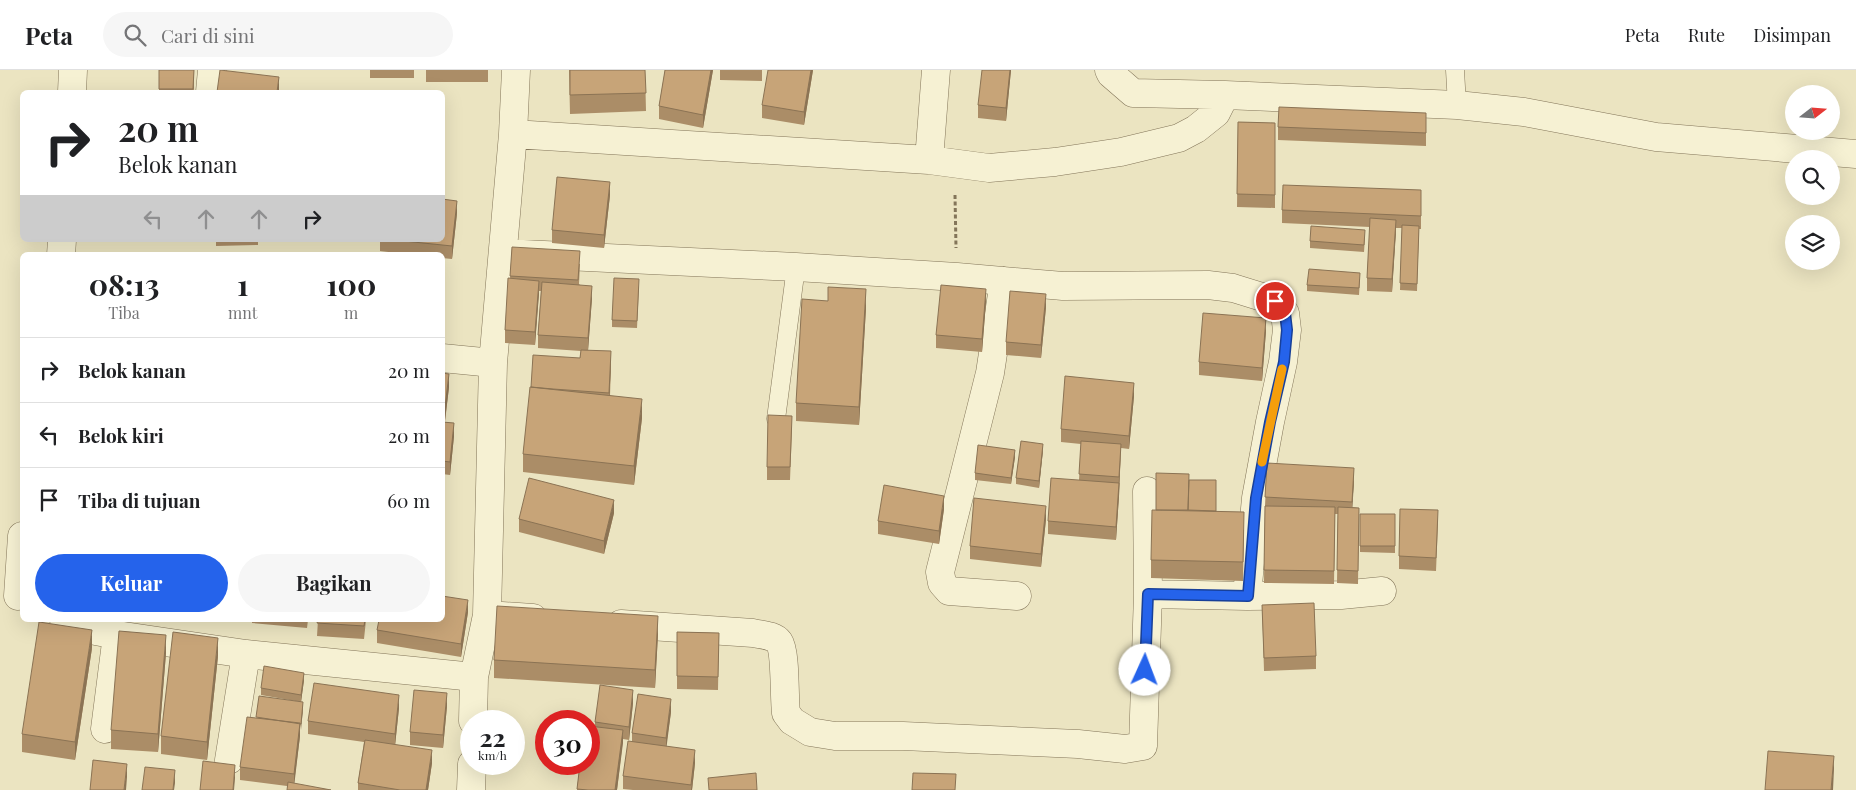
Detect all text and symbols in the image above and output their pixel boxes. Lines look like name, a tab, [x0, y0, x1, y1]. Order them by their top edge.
search box	[103, 12, 453, 57]
text: Peta	[25, 19, 73, 51]
icon: search	[121, 21, 149, 49]
text: Cari di sini	[161, 22, 255, 48]
text: Peta	[1625, 23, 1660, 47]
text: Rute	[1688, 23, 1725, 47]
text: Disimpan	[1753, 23, 1831, 47]
north arrow	[1785, 85, 1840, 140]
map controls	[1785, 85, 1840, 270]
text: 20 m	[118, 104, 199, 151]
icon: right	[35, 110, 100, 175]
text: Belok kanan	[118, 149, 237, 179]
button: search	[1785, 150, 1840, 205]
icon: left	[139, 205, 167, 233]
icon: ahead	[192, 205, 220, 233]
icon: ahead	[245, 205, 273, 233]
icon: right	[298, 205, 326, 233]
button: layers	[1785, 215, 1840, 270]
text: 08:13	[89, 264, 159, 304]
text: 1	[237, 264, 249, 304]
text: 100	[326, 264, 376, 304]
pin	[1254, 280, 1296, 322]
icon: arrive	[1261, 287, 1289, 315]
text: Tiba	[108, 302, 140, 323]
text: mnt	[228, 302, 258, 323]
text: m	[344, 302, 358, 323]
icon: right	[35, 356, 63, 384]
text: Belok kanan	[78, 357, 186, 383]
text: 20 m	[388, 357, 430, 383]
icon: left	[35, 421, 63, 449]
text: Belok kiri	[78, 422, 164, 448]
text: 20 m	[388, 422, 430, 448]
icon: arrive	[35, 486, 63, 514]
text: Tiba di tujuan	[78, 487, 200, 513]
text: 60 m	[387, 487, 430, 513]
button: Keluar	[35, 554, 228, 612]
button: Bagikan	[238, 554, 430, 612]
position arrow	[1118, 643, 1170, 695]
speed limit sign: 30	[535, 710, 600, 775]
text: 22	[479, 720, 506, 753]
text: km/h	[478, 747, 507, 763]

